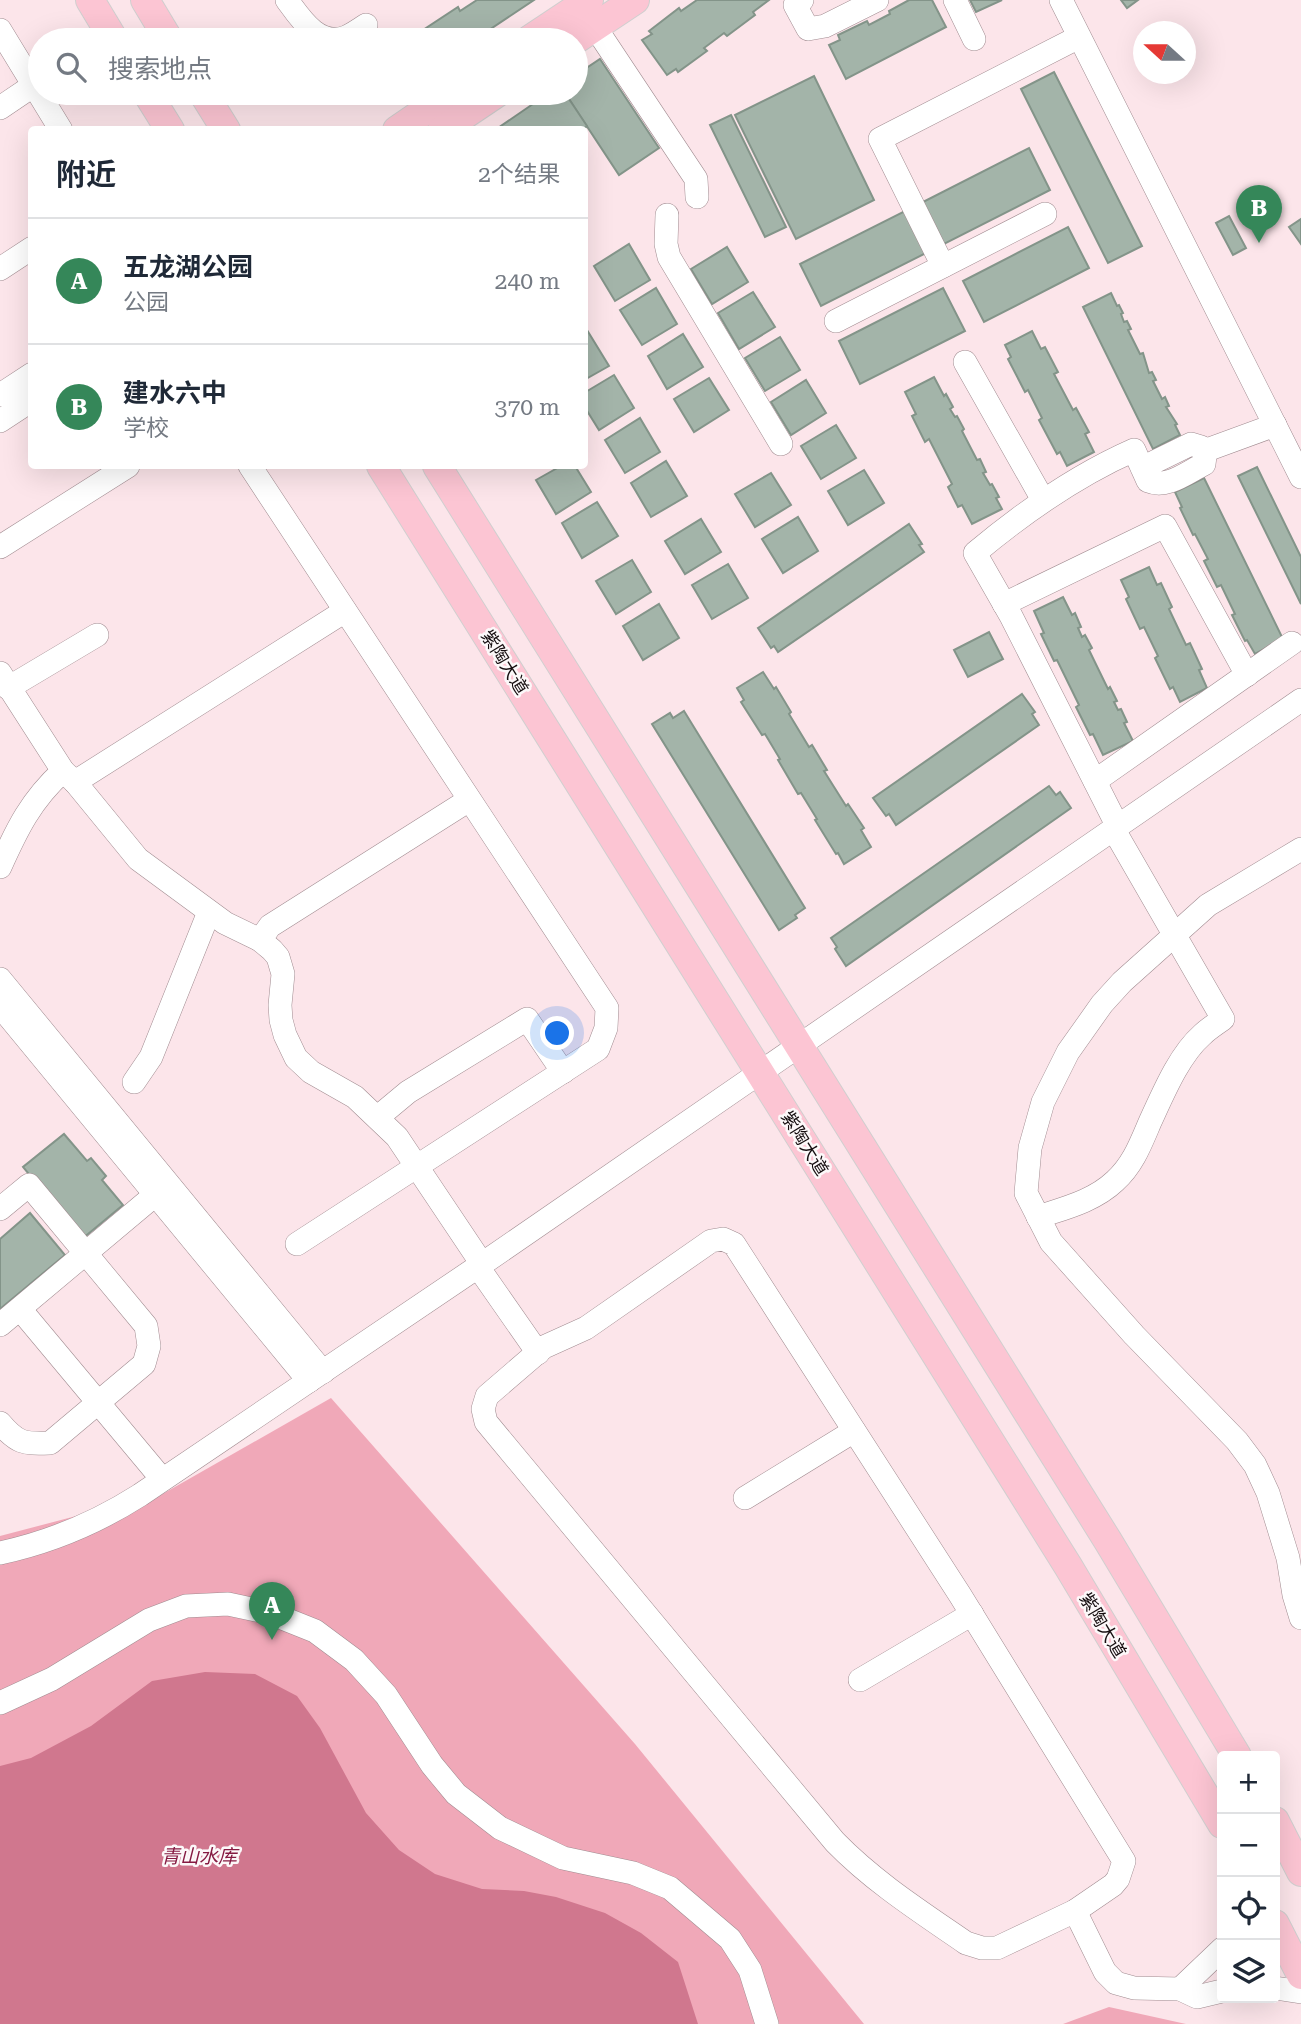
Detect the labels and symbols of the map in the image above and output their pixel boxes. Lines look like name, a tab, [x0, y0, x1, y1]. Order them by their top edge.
north arrow	[1133, 21, 1196, 84]
pin: B	[1236, 185, 1282, 243]
street label: 紫陶大道	[477, 626, 533, 698]
your location	[540, 1016, 574, 1050]
street label: 紫陶大道	[777, 1107, 833, 1179]
pin: A	[249, 1582, 295, 1640]
street label: 紫陶大道	[1075, 1589, 1131, 1661]
water label: 青山水库	[161, 1845, 240, 1868]

